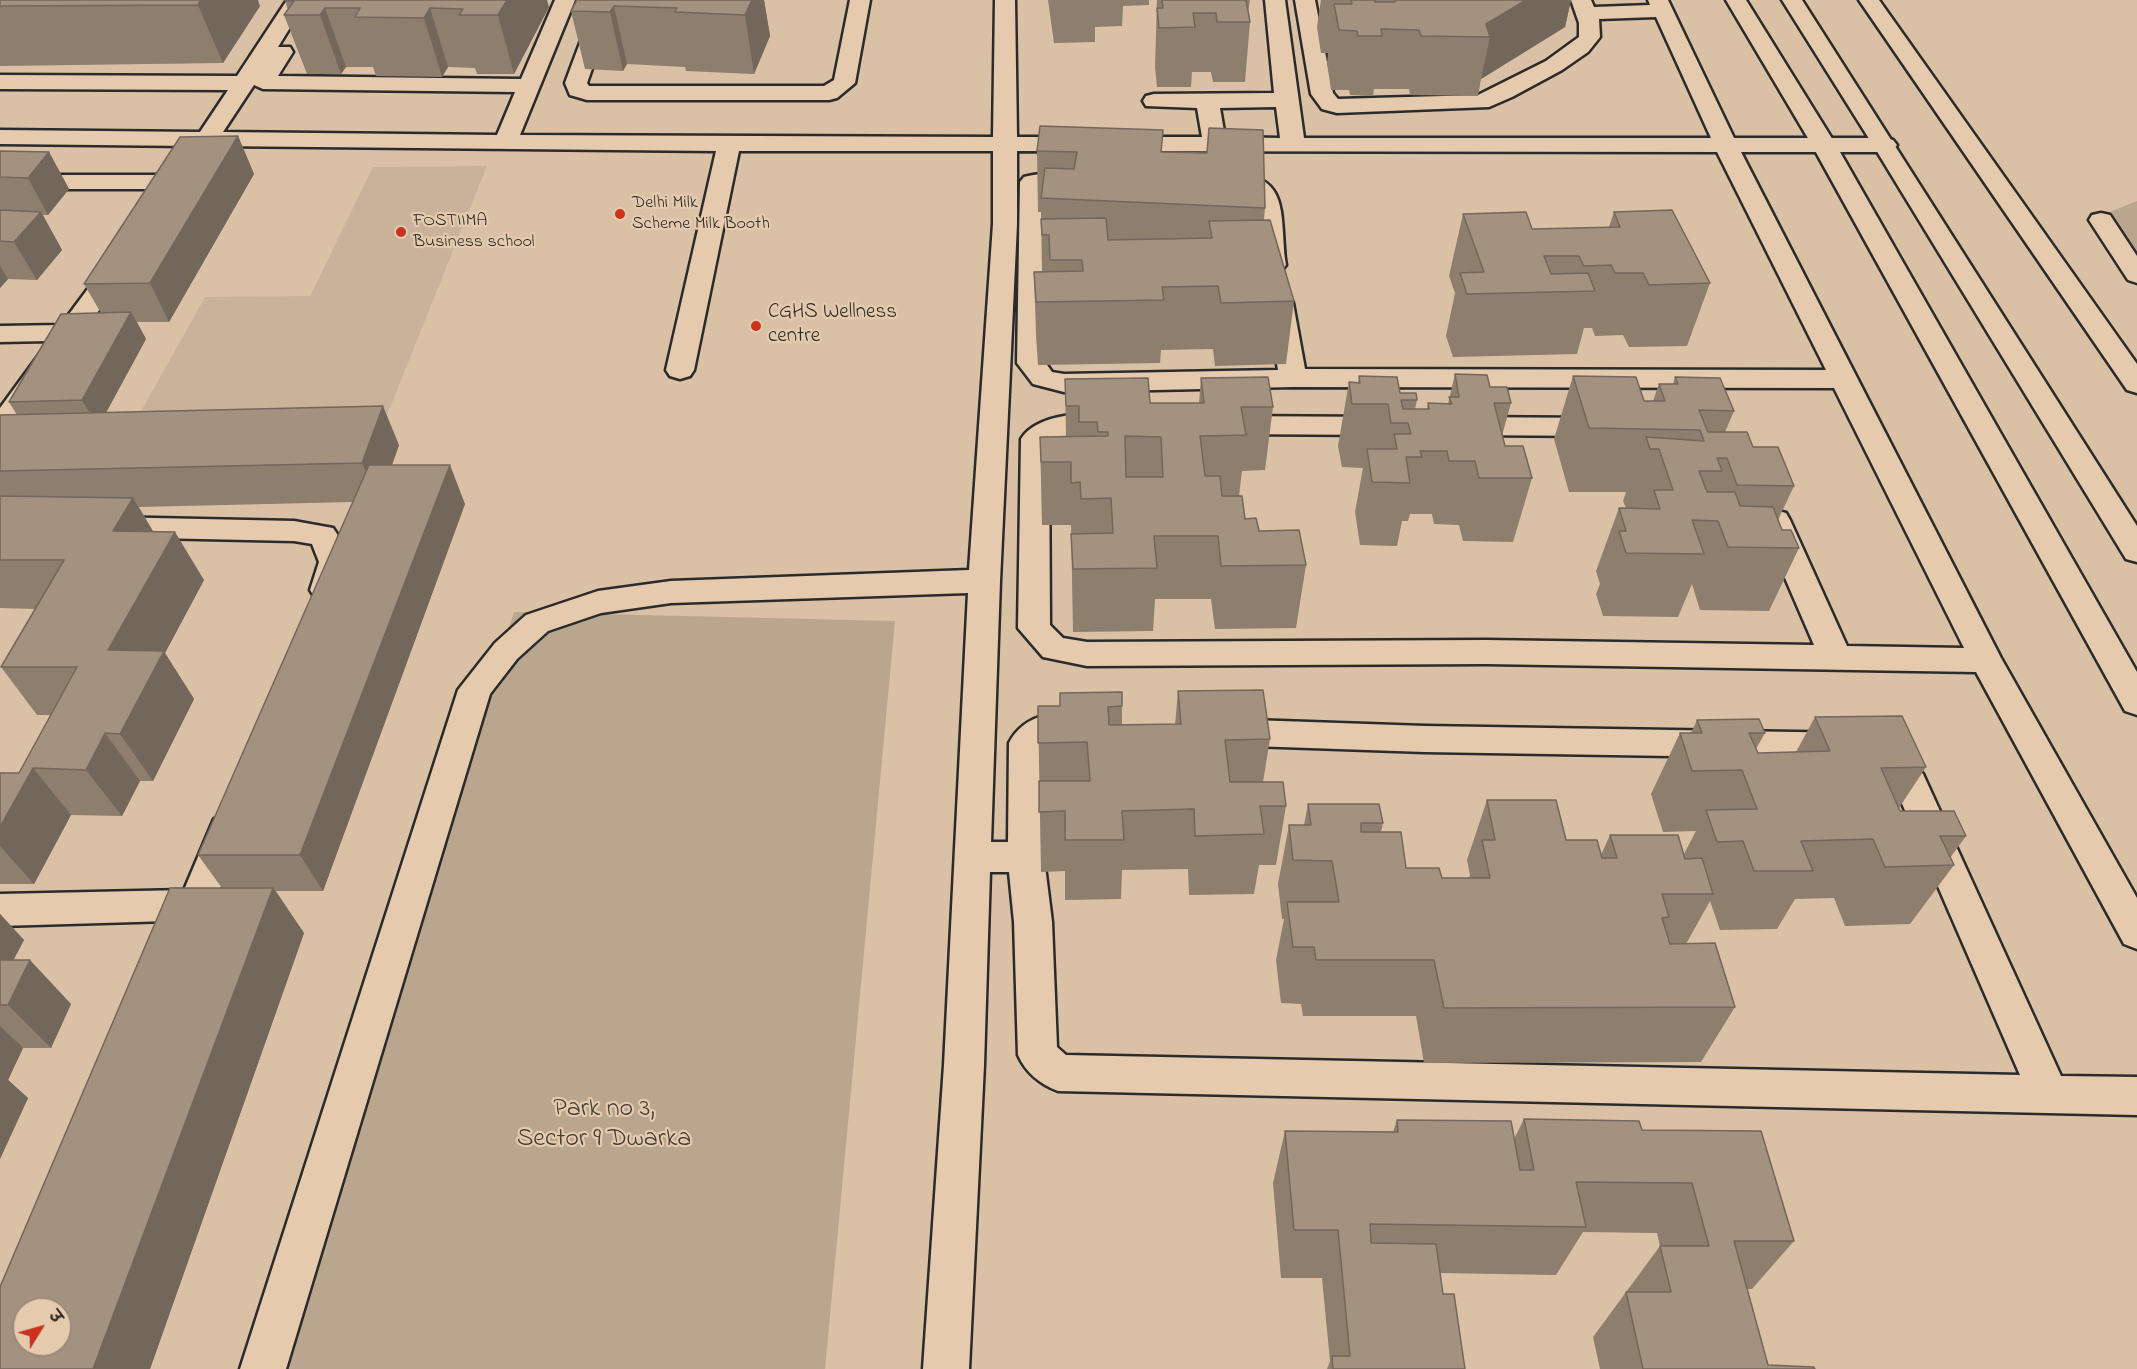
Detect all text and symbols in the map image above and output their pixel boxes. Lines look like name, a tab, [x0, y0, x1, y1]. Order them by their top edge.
place label: Delhi Milk Scheme Milk Booth	[632, 193, 770, 236]
marker: Delhi Milk Scheme Milk Booth	[613, 207, 627, 221]
place label: FOSTIIMA Business school	[413, 211, 534, 254]
marker: FOSTIIMA Business school	[394, 225, 408, 239]
place label: CGHS Wellness centre	[768, 301, 897, 351]
marker: CGHS Wellness centre	[749, 319, 763, 333]
park label: Park no 3, Sector 9 Dwarka	[517, 1095, 691, 1156]
north arrow	[12, 1297, 72, 1357]
text: उ	[42, 1306, 68, 1329]

